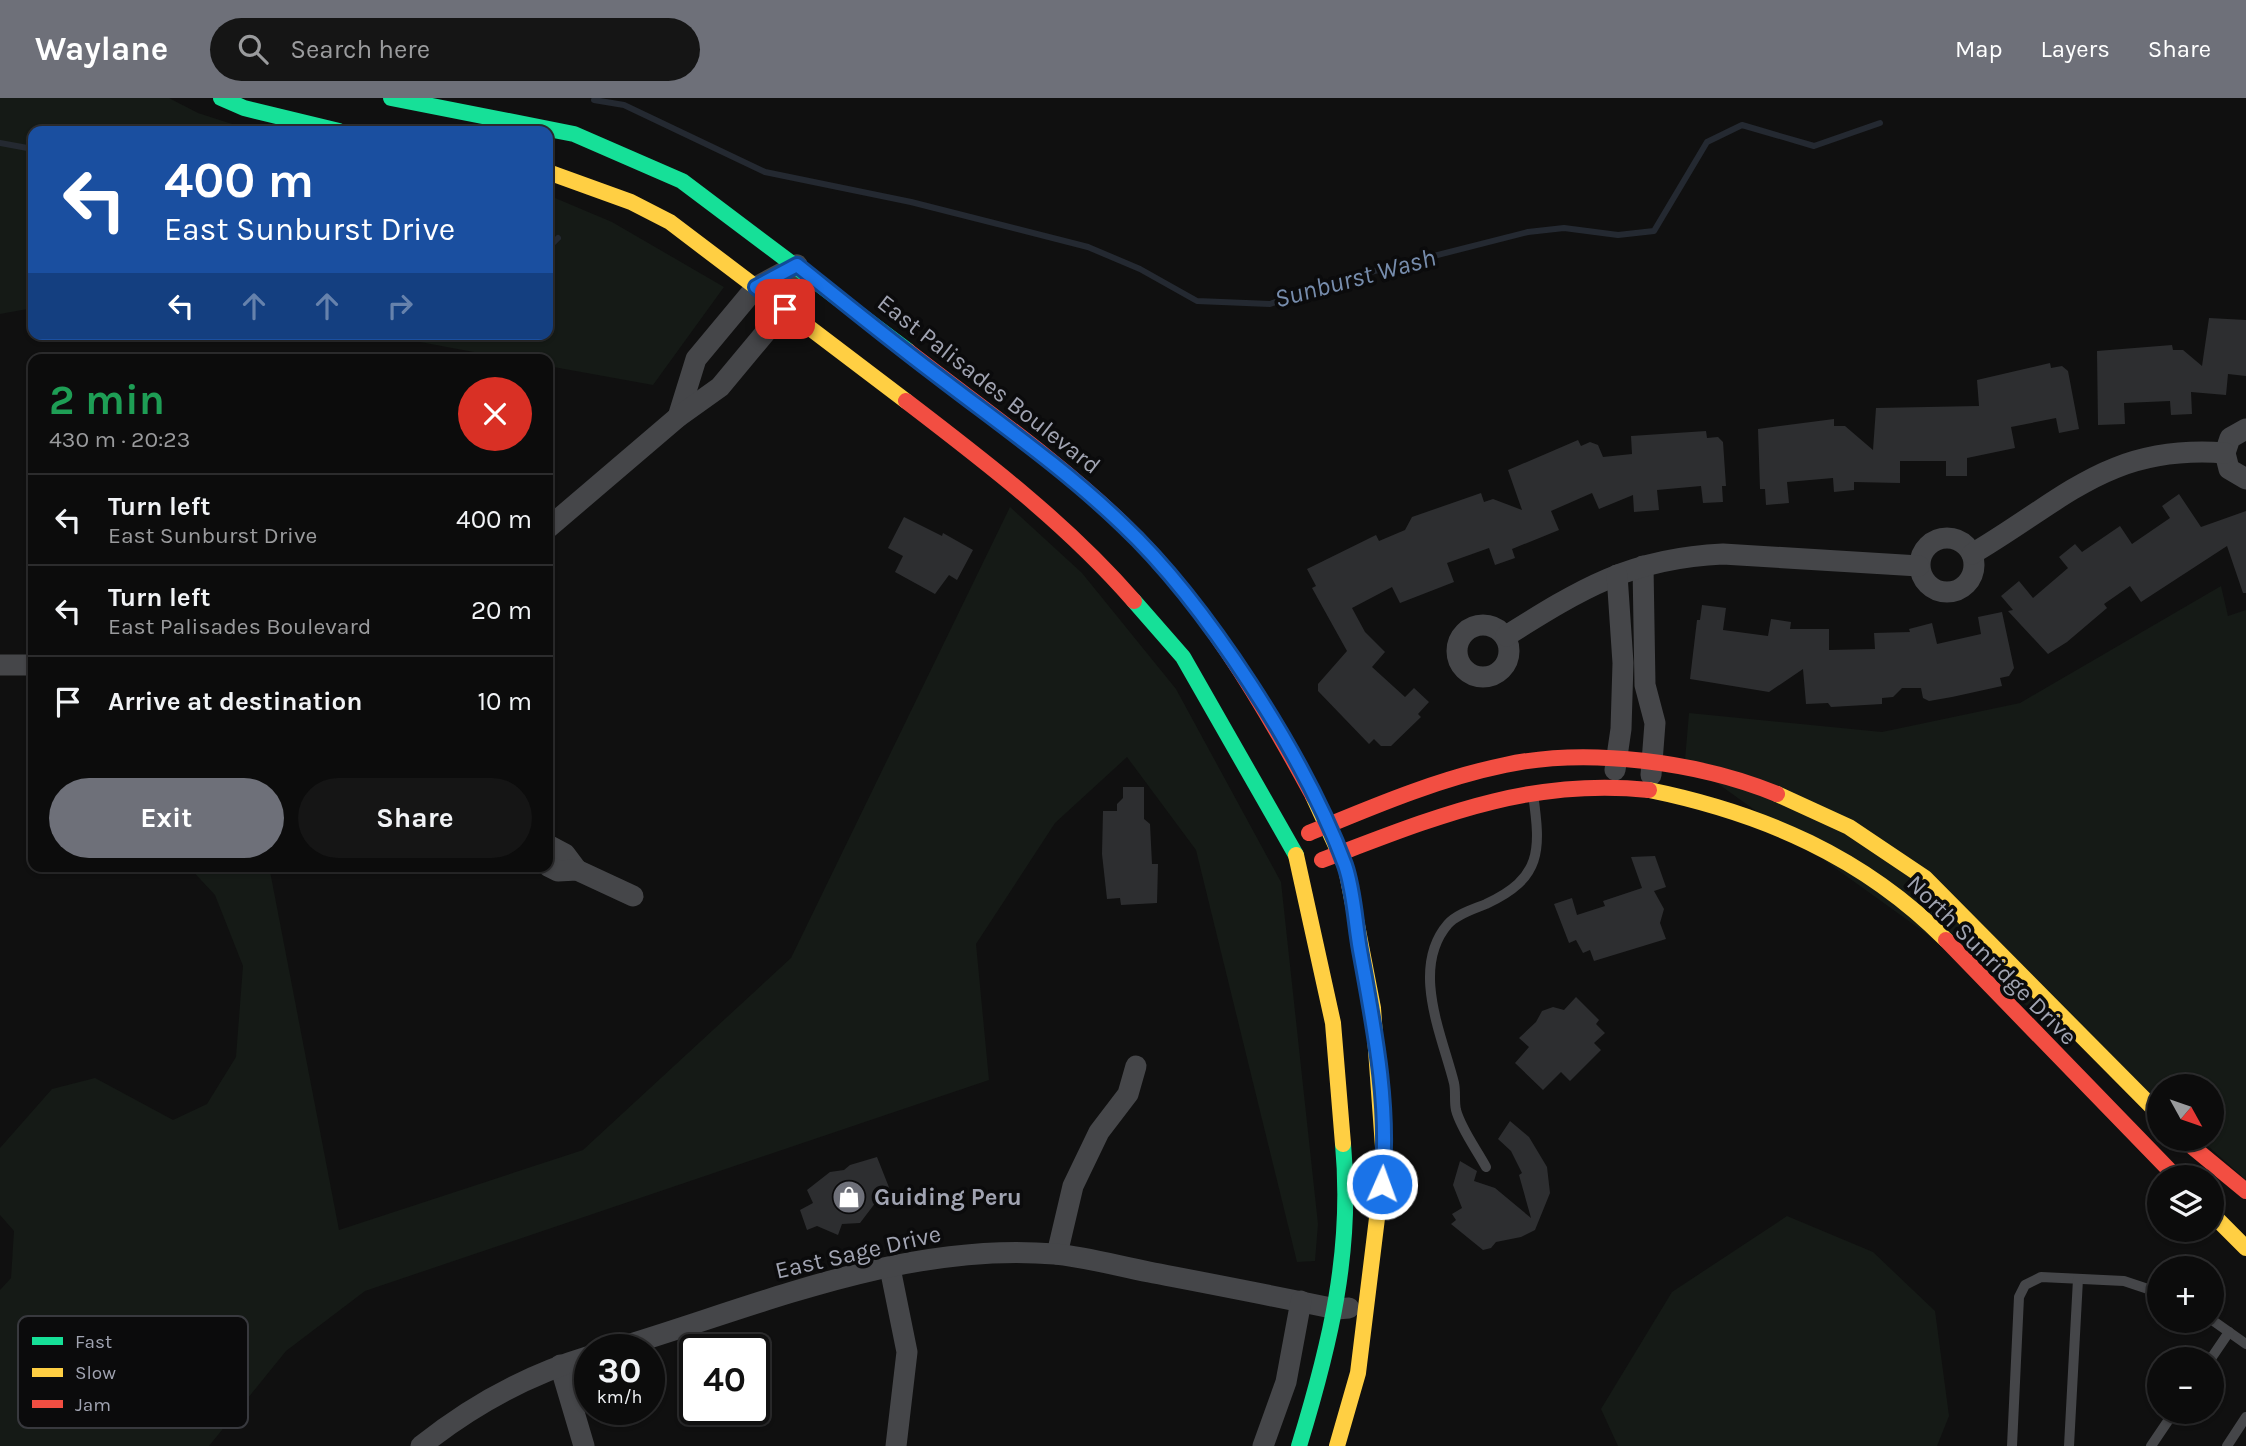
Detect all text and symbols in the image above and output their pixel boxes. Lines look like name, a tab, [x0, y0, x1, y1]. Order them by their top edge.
search box	[210, 18, 700, 81]
text: Waylane	[35, 30, 168, 68]
icon: search	[234, 30, 272, 68]
text: Search here	[290, 34, 430, 65]
text: Map	[1955, 35, 2003, 63]
text: Layers	[2041, 35, 2110, 63]
text: Share	[2148, 35, 2211, 63]
text: 400 m	[164, 152, 314, 209]
icon: left	[49, 154, 140, 245]
text: East Sunburst Drive	[164, 211, 455, 248]
water label: Sunburst Wash	[1271, 242, 1439, 314]
pin	[755, 279, 815, 339]
icon: left	[162, 287, 200, 325]
icon: ahead	[235, 287, 273, 325]
icon: ahead	[308, 287, 346, 325]
icon: right	[381, 287, 419, 325]
street label: East Palisades Boulevard	[872, 288, 1106, 480]
icon: arrive	[766, 290, 804, 328]
text: 2 min	[49, 375, 165, 425]
button: close	[458, 377, 532, 451]
text: 430 m · 20:23	[49, 426, 190, 453]
text: Turn left	[108, 491, 210, 522]
icon: left	[49, 501, 87, 539]
text: 400 m	[456, 504, 532, 535]
text: East Sunburst Drive	[108, 522, 317, 549]
text: Turn left	[108, 582, 210, 613]
icon: left	[49, 592, 87, 630]
text: 20 m	[471, 595, 532, 626]
text: East Palisades Boulevard	[108, 613, 371, 640]
icon: arrive	[49, 683, 87, 721]
text: Arrive at destination	[108, 686, 362, 717]
text: 10 m	[477, 686, 532, 717]
button: Exit	[49, 778, 284, 858]
button: Share	[298, 778, 532, 858]
street label: North Sunridge Drive	[1901, 869, 2083, 1051]
north arrow	[2147, 1074, 2224, 1152]
map controls	[2147, 1074, 2224, 1424]
position arrow	[1345, 1147, 1419, 1221]
button: layers	[2147, 1165, 2224, 1242]
shop icon: Guiding Peru	[830, 1178, 868, 1216]
place label: Guiding Peru	[874, 1183, 1022, 1211]
street label: East Sage Drive	[772, 1219, 944, 1285]
button: +	[2147, 1256, 2224, 1333]
legend	[18, 1316, 248, 1428]
text: Fast	[75, 1331, 112, 1353]
speed limit sign: 40	[679, 1334, 770, 1425]
button: −	[2147, 1347, 2224, 1424]
text: 30	[598, 1350, 641, 1391]
text: Slow	[75, 1362, 116, 1384]
text: km/h	[597, 1386, 642, 1408]
text: Jam	[75, 1394, 111, 1416]

